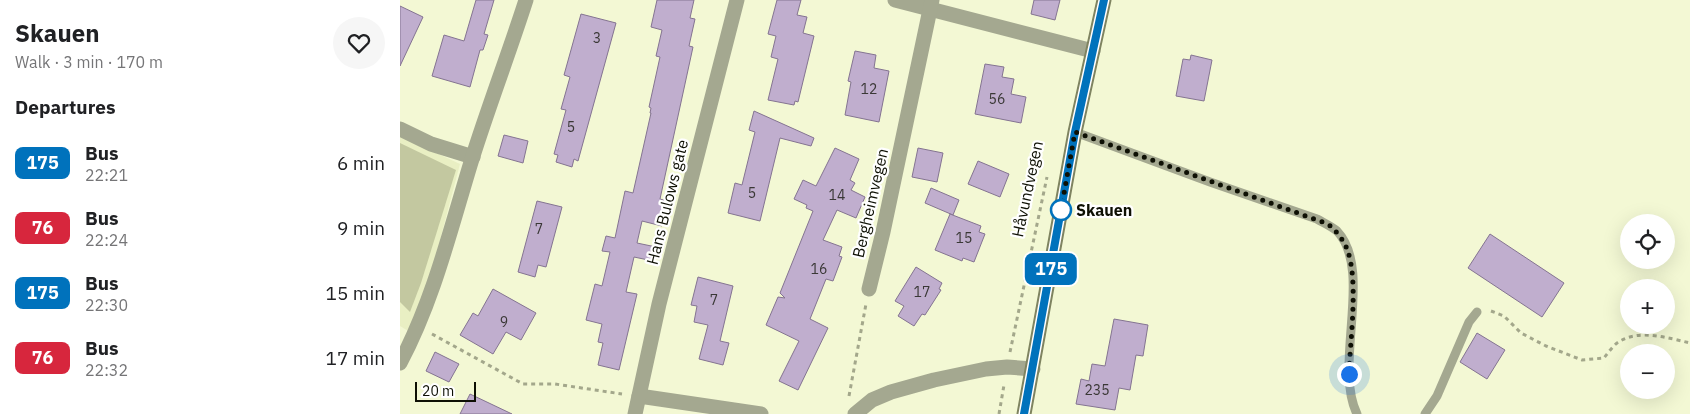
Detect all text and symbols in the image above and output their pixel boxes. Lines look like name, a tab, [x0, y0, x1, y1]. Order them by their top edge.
text: Skauen	[15, 17, 100, 49]
button: heart	[333, 17, 385, 69]
house number: 3	[593, 29, 601, 47]
text: Walk · 3 min · 170 m	[15, 52, 163, 72]
house number: 12	[861, 80, 877, 98]
house number: 56	[989, 90, 1005, 108]
text: Departures	[15, 95, 115, 119]
house number: 5	[567, 118, 575, 136]
street label: Hans Bulows gate	[642, 137, 692, 267]
street label: Håvundvegen	[1007, 139, 1047, 239]
text: Bus	[85, 141, 119, 165]
street label: Bergheimvegen	[848, 146, 892, 260]
text: 175	[26, 151, 59, 174]
text: 6 min	[337, 151, 385, 175]
text: 22:21	[85, 165, 128, 185]
house number: 5	[748, 184, 756, 202]
house number: 14	[829, 186, 845, 204]
marker: Skauen	[1050, 199, 1072, 221]
place label: Skauen	[1076, 200, 1132, 220]
text: Bus	[85, 206, 119, 230]
map controls	[1620, 214, 1675, 399]
button: locate	[1620, 214, 1675, 269]
text: 76	[32, 216, 53, 239]
text: 9 min	[337, 216, 385, 240]
house number: 7	[535, 220, 543, 238]
house number: 15	[956, 229, 972, 247]
text: 22:24	[85, 230, 128, 250]
line badge: 175	[1022, 253, 1080, 285]
text: 175	[1035, 257, 1067, 280]
house number: 16	[811, 260, 827, 278]
text: Bus	[85, 271, 119, 295]
button: +	[1620, 279, 1675, 334]
text: 175	[26, 281, 59, 304]
text: 15 min	[326, 281, 385, 305]
house number: 17	[914, 283, 930, 301]
house number: 7	[710, 291, 718, 309]
text: 22:30	[85, 295, 128, 315]
house number: 9	[500, 313, 508, 331]
text: Bus	[85, 336, 119, 360]
button: −	[1620, 344, 1675, 399]
text: 76	[32, 346, 53, 369]
text: 17 min	[326, 346, 385, 370]
text: 22:32	[85, 360, 128, 380]
your location	[1337, 362, 1362, 387]
scale bar	[415, 379, 476, 402]
house number: 235	[1084, 381, 1110, 399]
text: 20 m	[422, 382, 454, 400]

